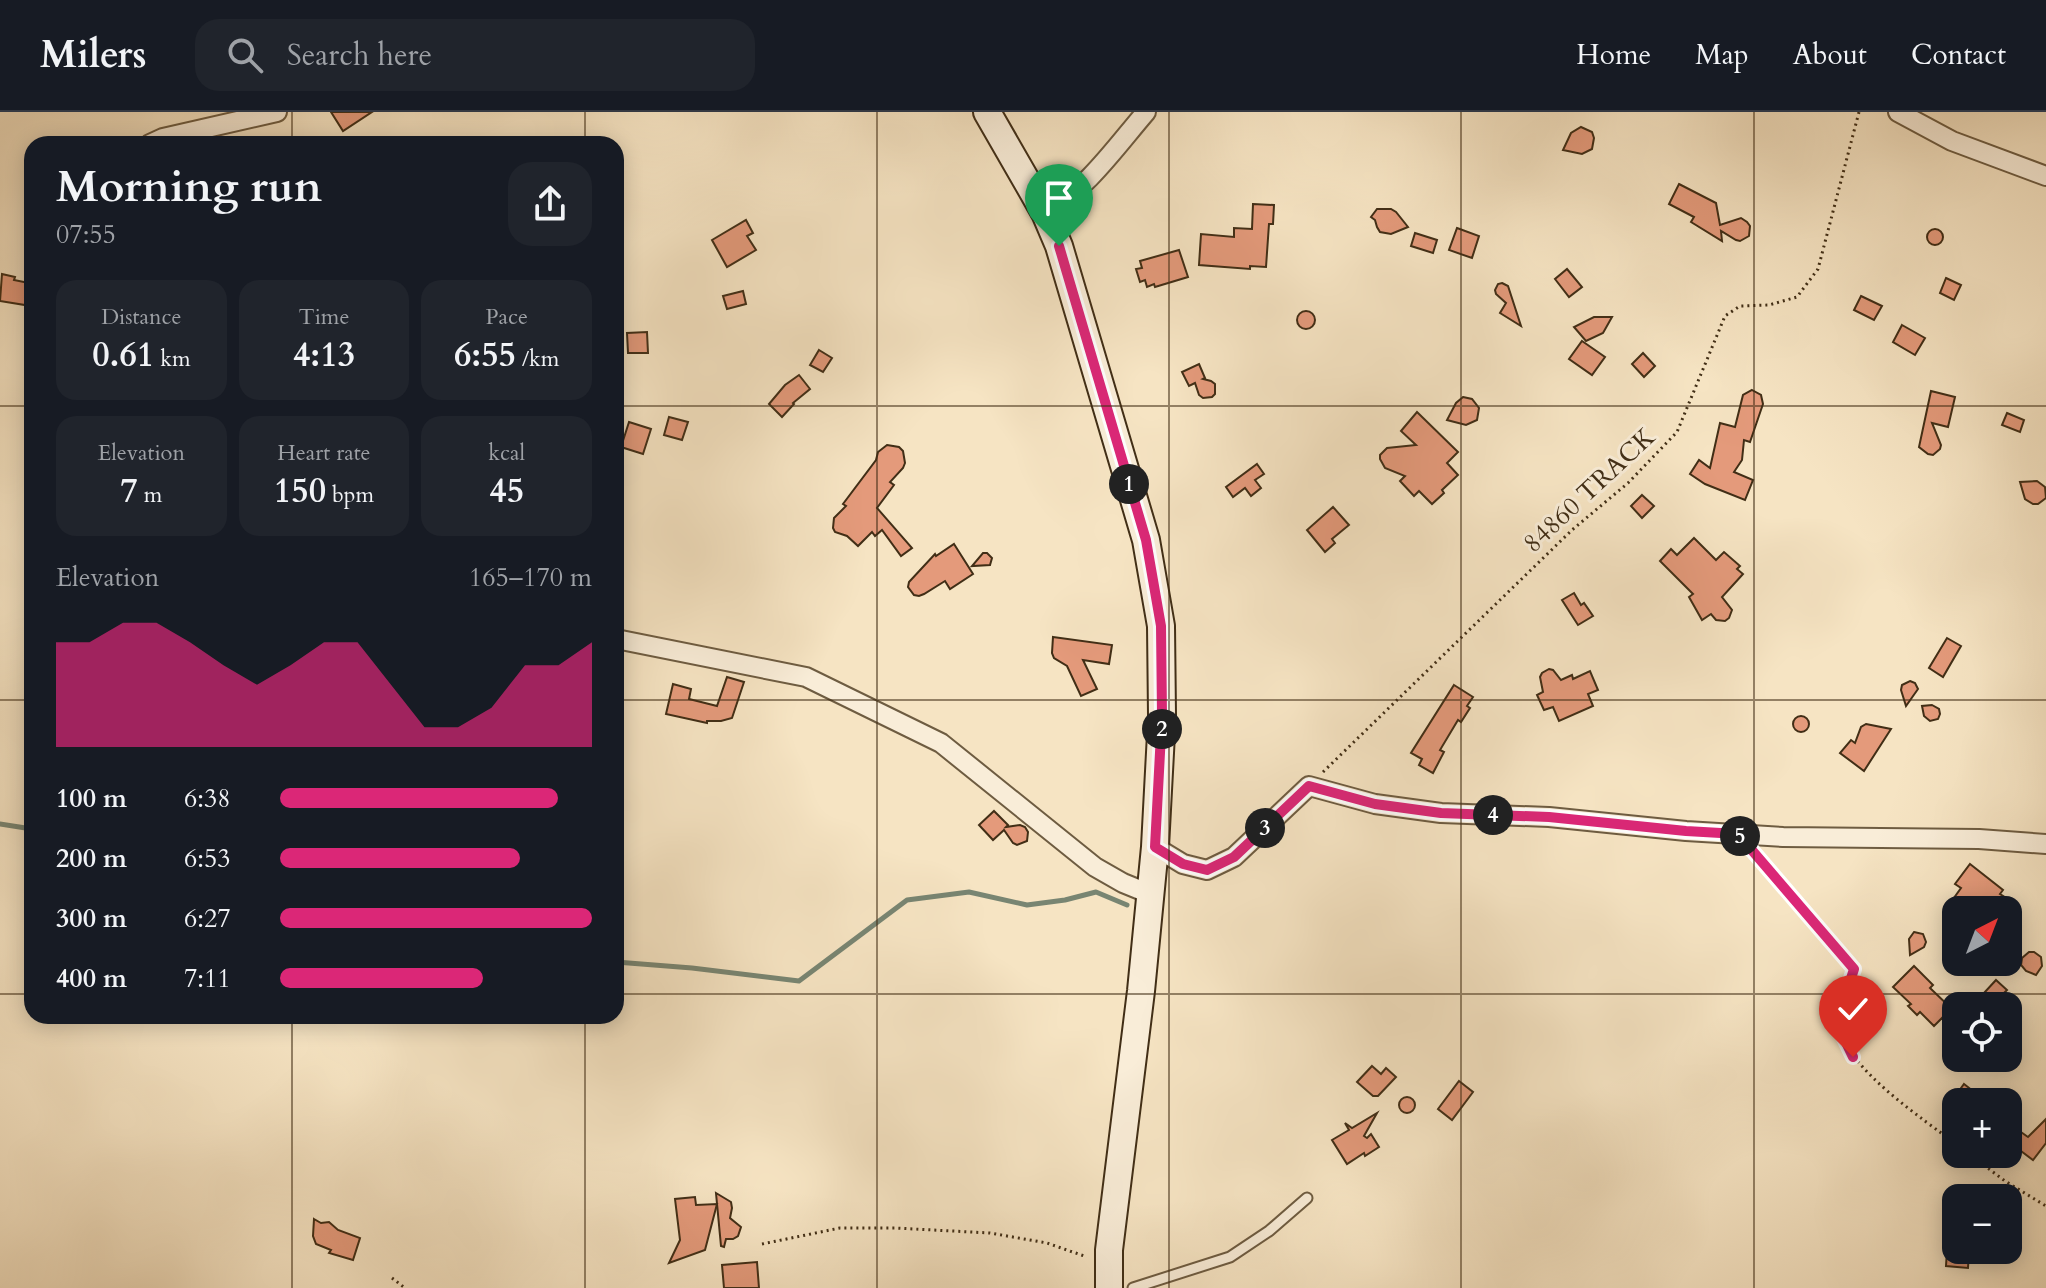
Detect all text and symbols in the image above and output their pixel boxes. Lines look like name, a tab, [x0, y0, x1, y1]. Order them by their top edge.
search box	[195, 19, 755, 91]
text: Milers	[40, 29, 147, 81]
icon: search	[223, 33, 267, 77]
text: Search here	[287, 35, 432, 76]
text: Home	[1576, 36, 1651, 74]
text: Map	[1695, 36, 1749, 74]
text: About	[1793, 36, 1867, 74]
text: Contact	[1911, 36, 2006, 74]
text: Morning run	[56, 157, 322, 217]
button: share	[508, 162, 592, 246]
pin	[1025, 164, 1093, 246]
icon: arrive	[1037, 176, 1081, 220]
text: 07:55	[56, 217, 116, 252]
text: Distance	[101, 302, 182, 332]
text: Time	[299, 302, 349, 332]
text: Pace	[485, 302, 528, 332]
text: 0.61	[92, 332, 154, 378]
text: 4:13	[293, 332, 355, 378]
text: 6:55	[454, 332, 516, 378]
text: km	[154, 344, 191, 374]
text: /km	[516, 344, 559, 374]
street label: 84860 TRACK	[1515, 419, 1663, 560]
text: Elevation	[98, 438, 185, 468]
text: Heart rate	[277, 438, 371, 468]
text: kcal	[488, 438, 525, 468]
pin: 1	[1109, 464, 1149, 504]
text: 7	[120, 468, 138, 514]
text: 150	[274, 468, 326, 514]
text: 45	[489, 468, 524, 514]
text: 1	[1123, 469, 1135, 499]
text: m	[138, 480, 162, 510]
text: bpm	[326, 480, 374, 510]
text: Elevation	[56, 560, 159, 595]
text: 165–170 m	[469, 560, 592, 595]
pin: 2	[1142, 709, 1182, 749]
text: 2	[1156, 714, 1168, 744]
text: 100 m	[56, 781, 127, 816]
text: 6:38	[184, 781, 231, 816]
pin: 4	[1473, 795, 1513, 835]
text: 4	[1487, 800, 1499, 830]
pin: 3	[1245, 808, 1285, 848]
text: 3	[1259, 813, 1271, 843]
pin: 5	[1720, 816, 1760, 856]
text: 5	[1734, 821, 1746, 851]
text: 200 m	[56, 841, 127, 876]
text: 6:53	[184, 841, 231, 876]
north arrow	[1942, 896, 2022, 976]
map controls	[1942, 896, 2022, 1264]
text: 300 m	[56, 901, 127, 936]
text: 6:27	[184, 901, 231, 936]
text: 400 m	[56, 961, 127, 996]
text: 7:11	[184, 961, 231, 996]
pin	[1819, 975, 1887, 1057]
icon: check	[1831, 987, 1875, 1031]
button: locate	[1942, 992, 2022, 1072]
button: +	[1942, 1088, 2022, 1168]
button: −	[1942, 1184, 2022, 1264]

